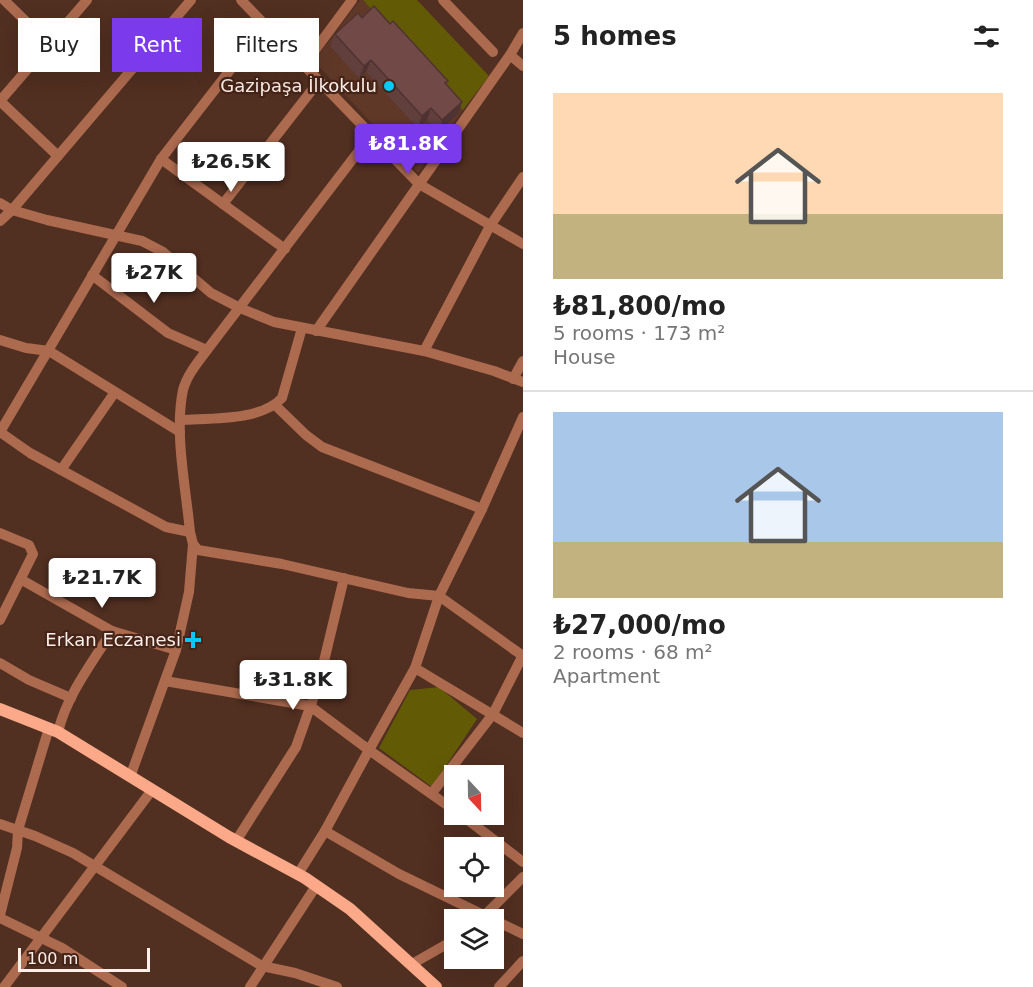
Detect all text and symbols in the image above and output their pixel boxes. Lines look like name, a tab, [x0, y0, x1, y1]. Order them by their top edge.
chip: Buy	[18, 18, 100, 72]
chip: Rent	[112, 18, 202, 72]
chip: Filters	[214, 18, 319, 72]
icon: filters	[970, 20, 1003, 53]
text: 5 homes	[553, 21, 677, 51]
place label: Gazipaşa İlkokulu	[220, 75, 377, 96]
marker: Gazipaşa İlkokulu	[382, 79, 396, 93]
pin: ₺81.8K	[359, 124, 457, 175]
text: ₺81.8K	[369, 131, 447, 155]
icon: home	[724, 132, 832, 240]
pin: ₺26.5K	[182, 142, 280, 193]
text: ₺26.5K	[192, 149, 270, 173]
pin: ₺27K	[118, 253, 190, 304]
text: ₺27K	[125, 260, 183, 284]
text: ₺81,800/mo	[553, 291, 726, 321]
text: 5 rooms · 173 m²	[553, 321, 725, 345]
text: House	[553, 345, 616, 369]
icon: home	[724, 451, 832, 559]
pin: ₺21.7K	[53, 558, 151, 609]
text: ₺21.7K	[63, 565, 141, 589]
text: ₺27,000/mo	[553, 610, 726, 640]
place label: Erkan Eczanesi	[45, 629, 181, 650]
marker: Erkan Eczanesi	[186, 633, 200, 647]
text: 2 rooms · 68 m²	[553, 640, 713, 664]
pin: ₺31.8K	[244, 660, 342, 711]
text: Apartment	[553, 664, 660, 688]
text: ₺31.8K	[254, 667, 332, 691]
north arrow	[444, 765, 504, 825]
map controls	[444, 765, 504, 969]
button: locate	[444, 837, 504, 897]
button: layers	[444, 909, 504, 969]
scale bar	[18, 945, 150, 972]
text: 100 m	[27, 949, 78, 968]

